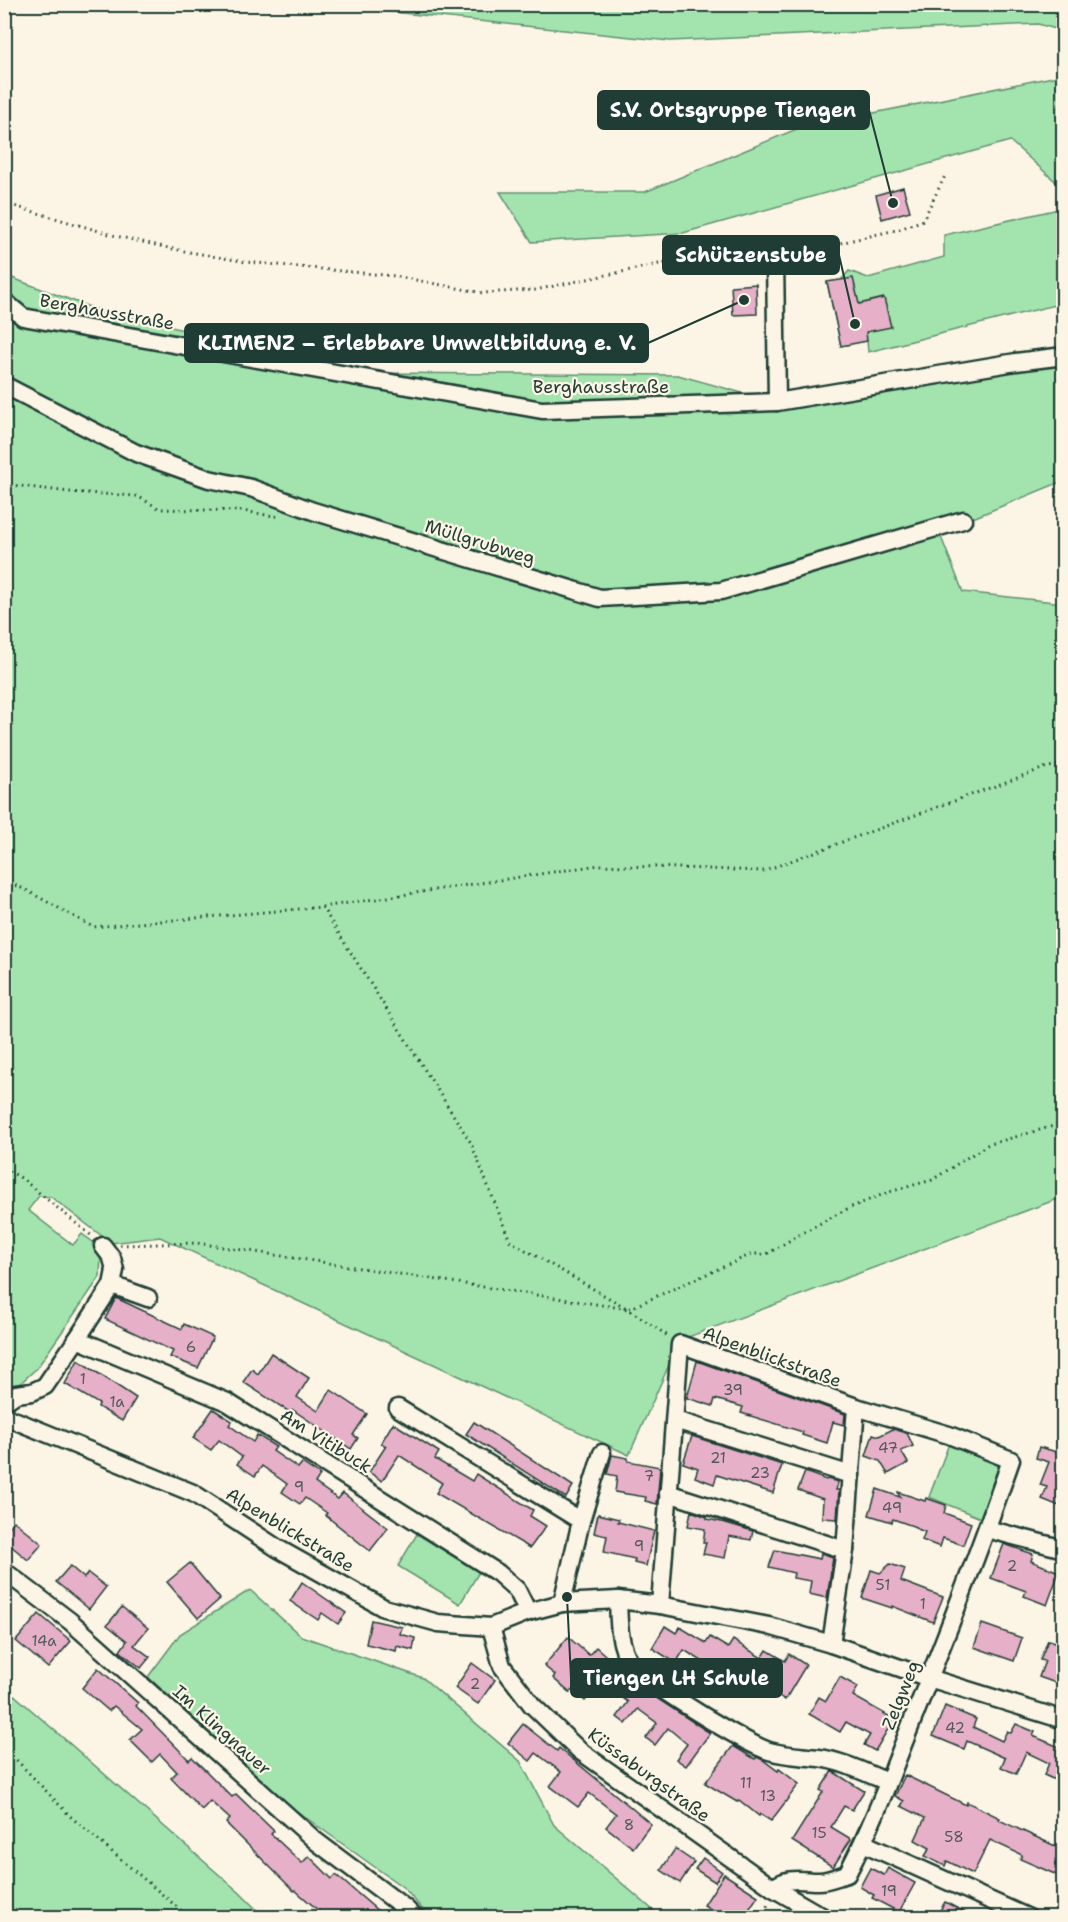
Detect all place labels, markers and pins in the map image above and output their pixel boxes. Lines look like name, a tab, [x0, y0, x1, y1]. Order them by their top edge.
callout: S.V. Ortsgruppe Tiengen	[598, 91, 869, 129]
callout: Schützenstube	[663, 236, 839, 274]
callout: KLIMENZ – Erlebbare Umweltbildung e. V.	[185, 324, 648, 362]
callout: Tiengen LH Schule	[571, 1659, 782, 1697]

